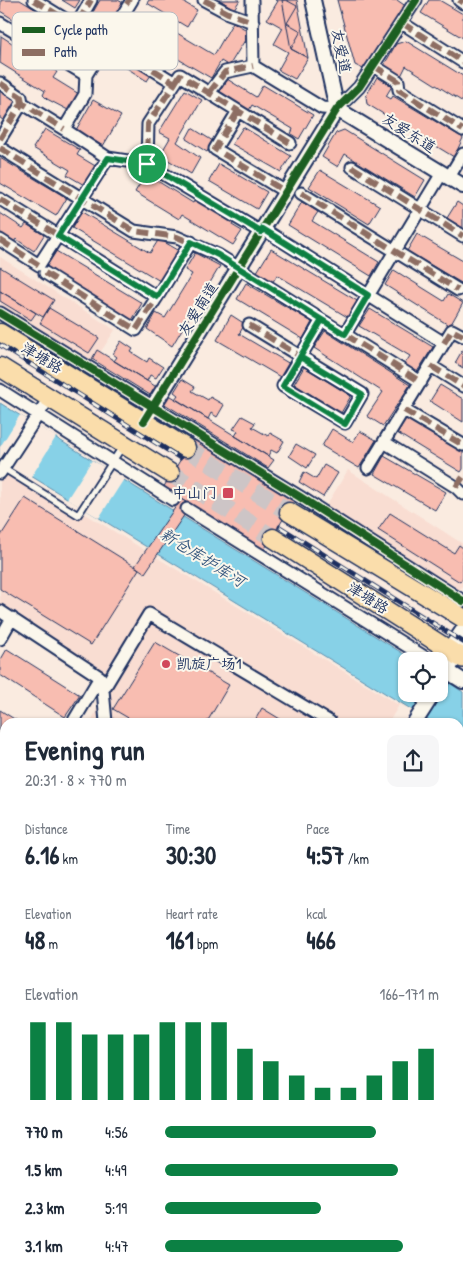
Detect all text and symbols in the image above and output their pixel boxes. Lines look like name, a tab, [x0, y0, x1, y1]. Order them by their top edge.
legend	[12, 12, 178, 70]
text: Cycle path	[54, 20, 108, 40]
street label: 友爱道	[327, 27, 356, 75]
text: Path	[54, 42, 77, 61]
street label: 友爱东道	[378, 108, 440, 157]
pin	[126, 143, 168, 185]
icon: arrive	[133, 150, 161, 178]
street label: 友爱南道	[173, 278, 222, 340]
street label: 津塘路	[18, 337, 67, 378]
place label: 中山门	[172, 482, 217, 503]
marker: 中山门	[221, 486, 235, 500]
water label: 新仓库护库河	[156, 522, 252, 593]
street label: 津塘路	[344, 577, 393, 618]
map controls	[398, 652, 448, 702]
button: locate	[398, 652, 448, 702]
place label: 凯旋广场1	[176, 653, 241, 674]
marker: 凯旋广场1	[160, 658, 172, 670]
text: Evening run	[25, 731, 145, 769]
button: share	[387, 735, 439, 787]
text: 20:31 · 8 × 770 m	[25, 769, 127, 791]
text: Distance	[25, 819, 68, 838]
text: Time	[166, 819, 190, 838]
text: Pace	[306, 819, 330, 838]
text: 6.16	[25, 838, 59, 872]
text: 30:30	[166, 838, 216, 872]
text: 4:57	[306, 838, 344, 872]
text: km	[59, 849, 78, 868]
text: /km	[344, 849, 369, 868]
text: Elevation	[25, 904, 72, 923]
text: Heart rate	[166, 904, 218, 923]
text: kcal	[306, 904, 327, 923]
text: 48	[25, 923, 45, 957]
text: 161	[166, 923, 194, 957]
text: 466	[306, 923, 336, 957]
text: m	[45, 934, 58, 953]
text: bpm	[194, 934, 218, 953]
text: Elevation	[25, 983, 78, 1005]
text: 166–171 m	[380, 983, 439, 1005]
text: 770 m	[25, 1121, 63, 1143]
text: 4:56	[105, 1121, 128, 1143]
text: 1.5 km	[25, 1159, 62, 1181]
text: 4:49	[105, 1159, 127, 1181]
text: 2.3 km	[25, 1197, 64, 1219]
text: 5:19	[105, 1197, 127, 1219]
text: 3.1 km	[25, 1235, 63, 1257]
text: 4:47	[105, 1235, 129, 1257]

